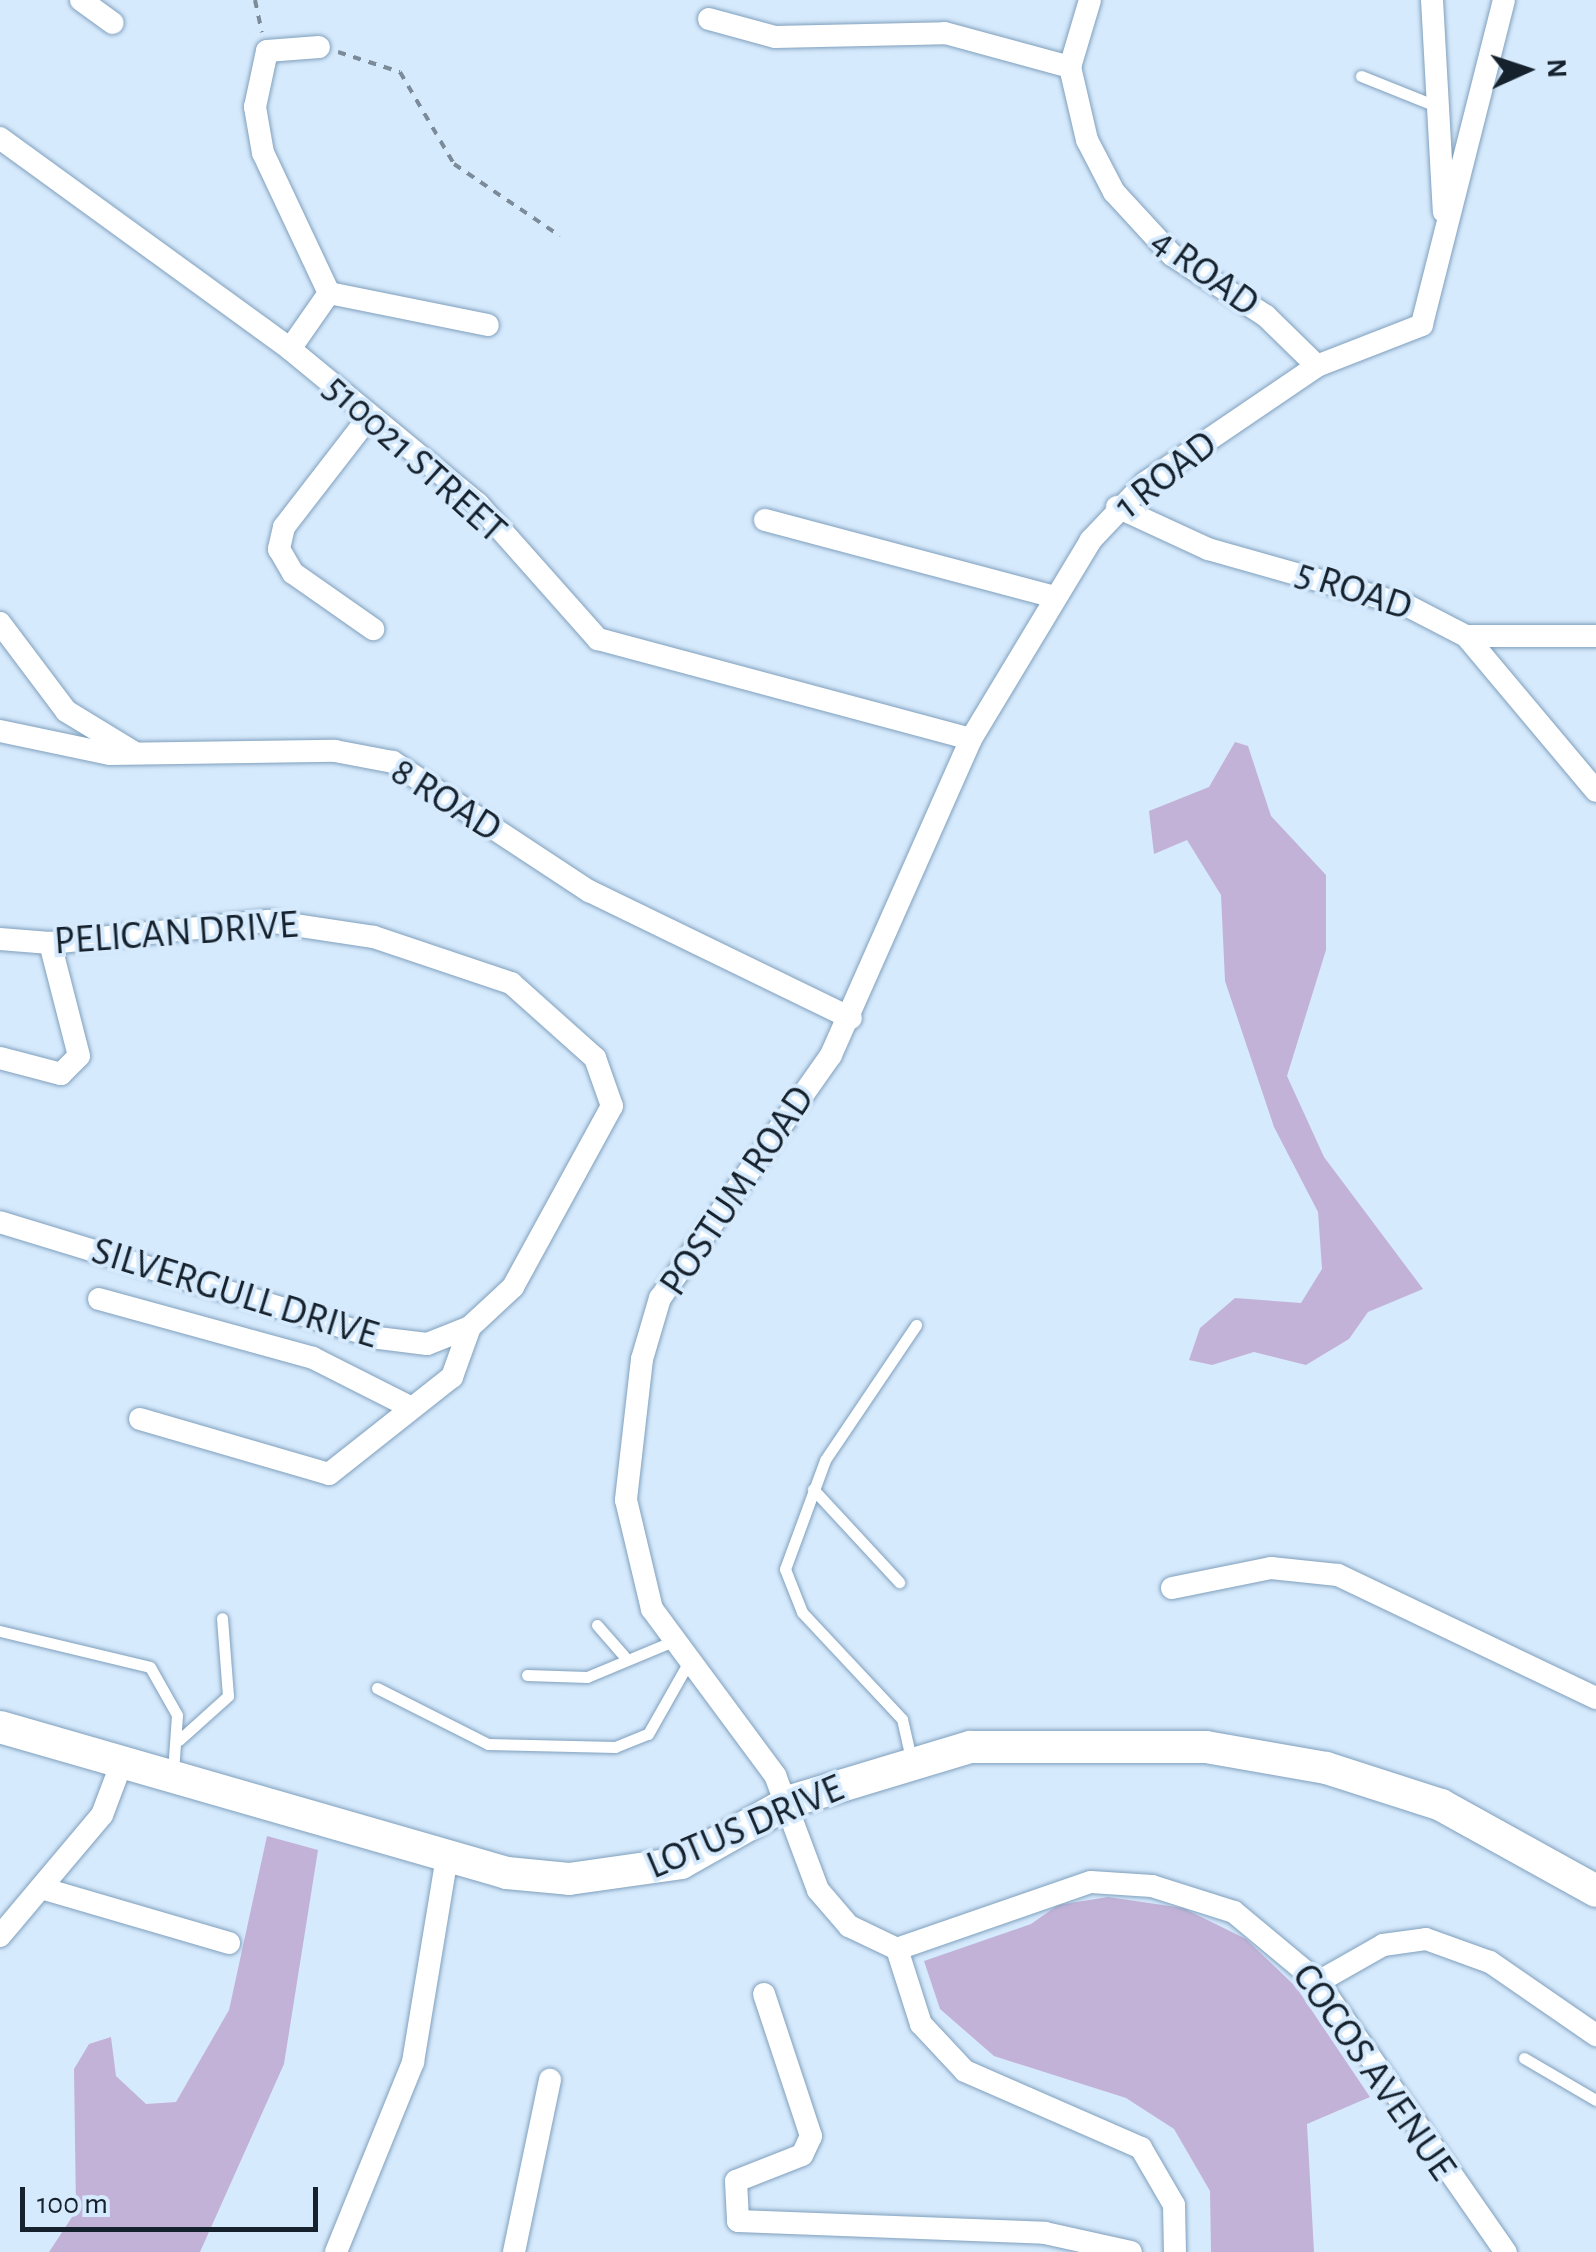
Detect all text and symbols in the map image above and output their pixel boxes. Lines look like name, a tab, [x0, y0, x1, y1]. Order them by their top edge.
north arrow	[1476, 20, 1576, 120]
text: N	[1541, 58, 1570, 79]
street label: 4 ROAD	[1142, 217, 1268, 327]
street label: 510021 STREET	[314, 364, 516, 554]
street label: 1 ROAD	[1106, 420, 1226, 530]
street label: 5 ROAD	[1290, 549, 1418, 631]
street label: 8 ROAD	[382, 748, 510, 852]
street label: PELICAN DRIVE	[52, 901, 300, 965]
street label: POSTUM ROAD	[649, 1077, 825, 1305]
street label: SILVERGULL DRIVE	[86, 1227, 384, 1359]
street label: LOTUS DRIVE	[639, 1764, 851, 1890]
street label: COCOS AVENUE	[1282, 1954, 1466, 2190]
scale bar	[25, 2167, 322, 2229]
text: 100 m	[37, 2189, 108, 2219]

